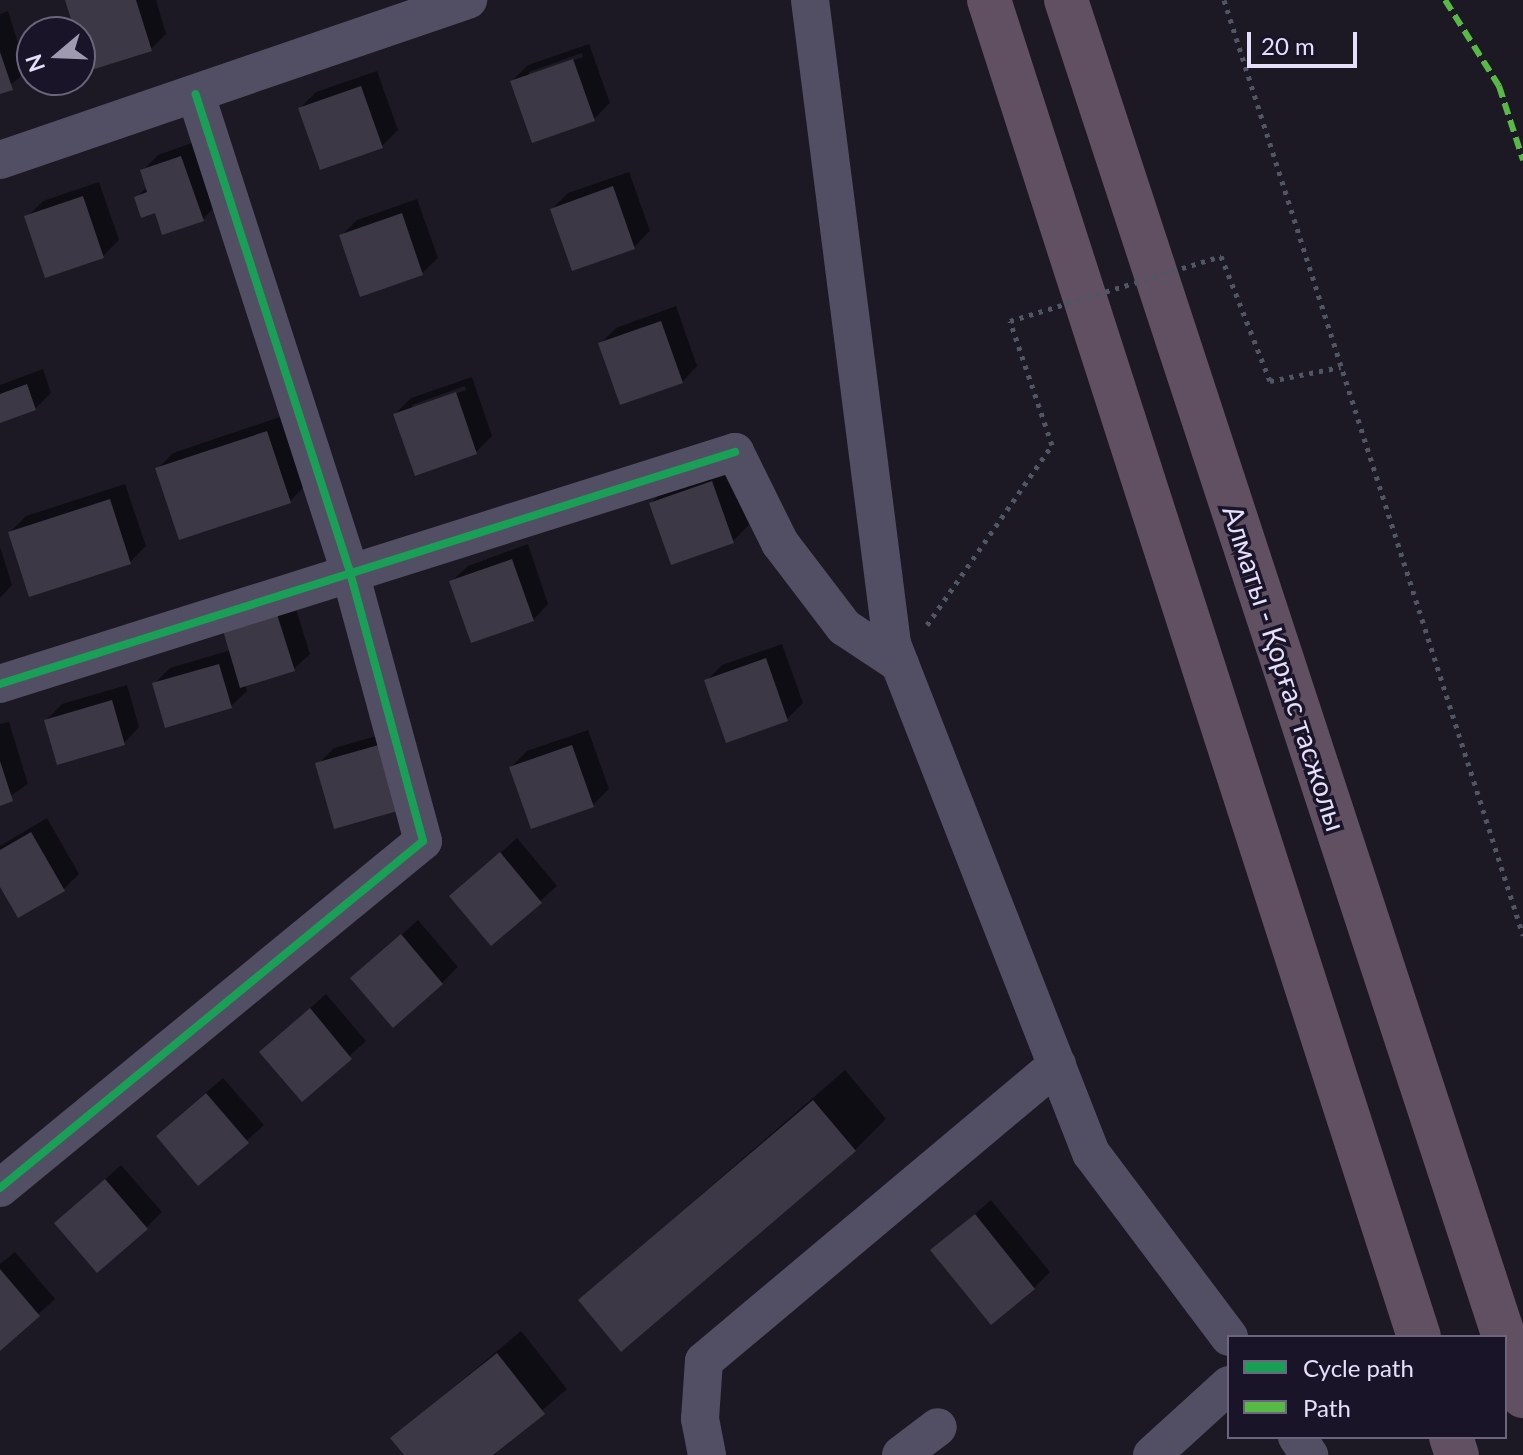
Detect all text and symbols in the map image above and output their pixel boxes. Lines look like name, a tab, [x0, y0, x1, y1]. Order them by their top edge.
north arrow	[16, 16, 96, 96]
scale bar	[1251, 16, 1361, 66]
text: 20 m	[1261, 31, 1315, 60]
text: N	[19, 51, 50, 76]
street label: Алматы - Қорғас тасжолы	[1216, 501, 1354, 835]
legend	[1227, 1335, 1507, 1439]
text: Cycle path	[1303, 1353, 1414, 1382]
text: Path	[1303, 1393, 1351, 1422]

